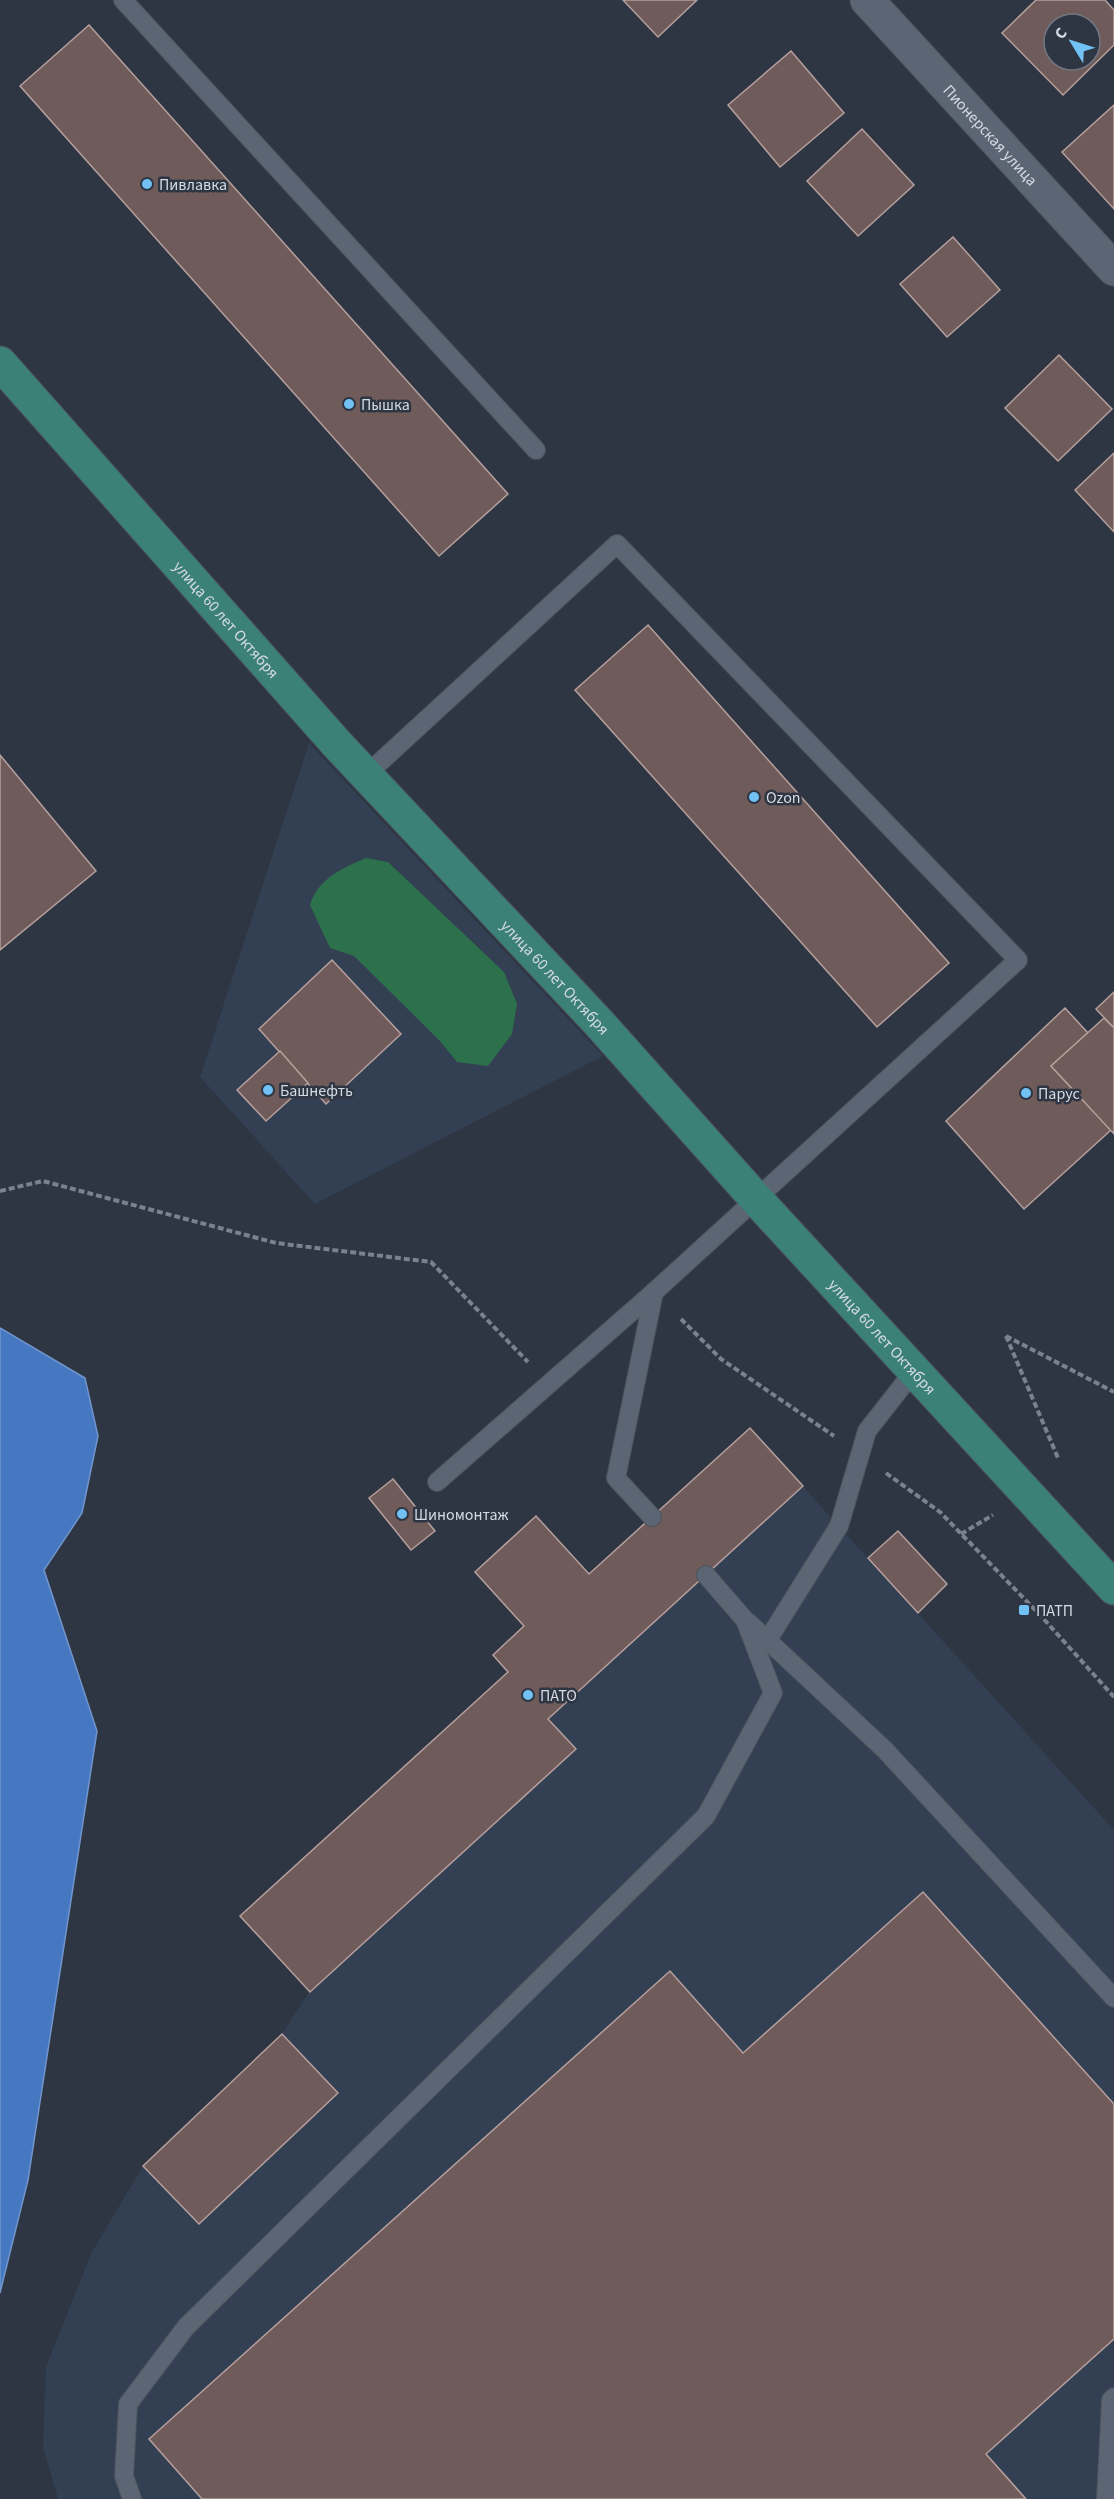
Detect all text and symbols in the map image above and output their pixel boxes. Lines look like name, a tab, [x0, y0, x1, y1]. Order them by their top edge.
north arrow	[1042, 12, 1102, 72]
text: С	[1049, 23, 1073, 44]
street label: Пионерская улица	[938, 80, 1042, 191]
place label: Пивлавка	[159, 174, 227, 196]
marker: Пивлавка	[140, 177, 154, 191]
place label: Пышка	[361, 394, 410, 416]
marker: Пышка	[342, 397, 356, 411]
street label: улица 60 лет Октября	[168, 556, 284, 683]
place label: Ozon	[766, 787, 801, 809]
marker: Ozon	[747, 790, 761, 804]
street label: улица 60 лет Октября	[495, 915, 614, 1040]
place label: Башнефть	[280, 1080, 353, 1102]
marker: Башнефть	[261, 1083, 275, 1097]
place label: Парус	[1038, 1083, 1080, 1105]
marker: Парус	[1019, 1086, 1033, 1100]
street label: улица 60 лет Октября	[823, 1274, 941, 1400]
place label: Шиномонтаж	[414, 1504, 509, 1526]
marker: Шиномонтаж	[395, 1507, 409, 1521]
place label: ПАТП	[1036, 1600, 1073, 1622]
marker: ПАТП	[1017, 1603, 1031, 1617]
place label: ПАТО	[540, 1685, 577, 1707]
marker: ПАТО	[521, 1688, 535, 1702]

